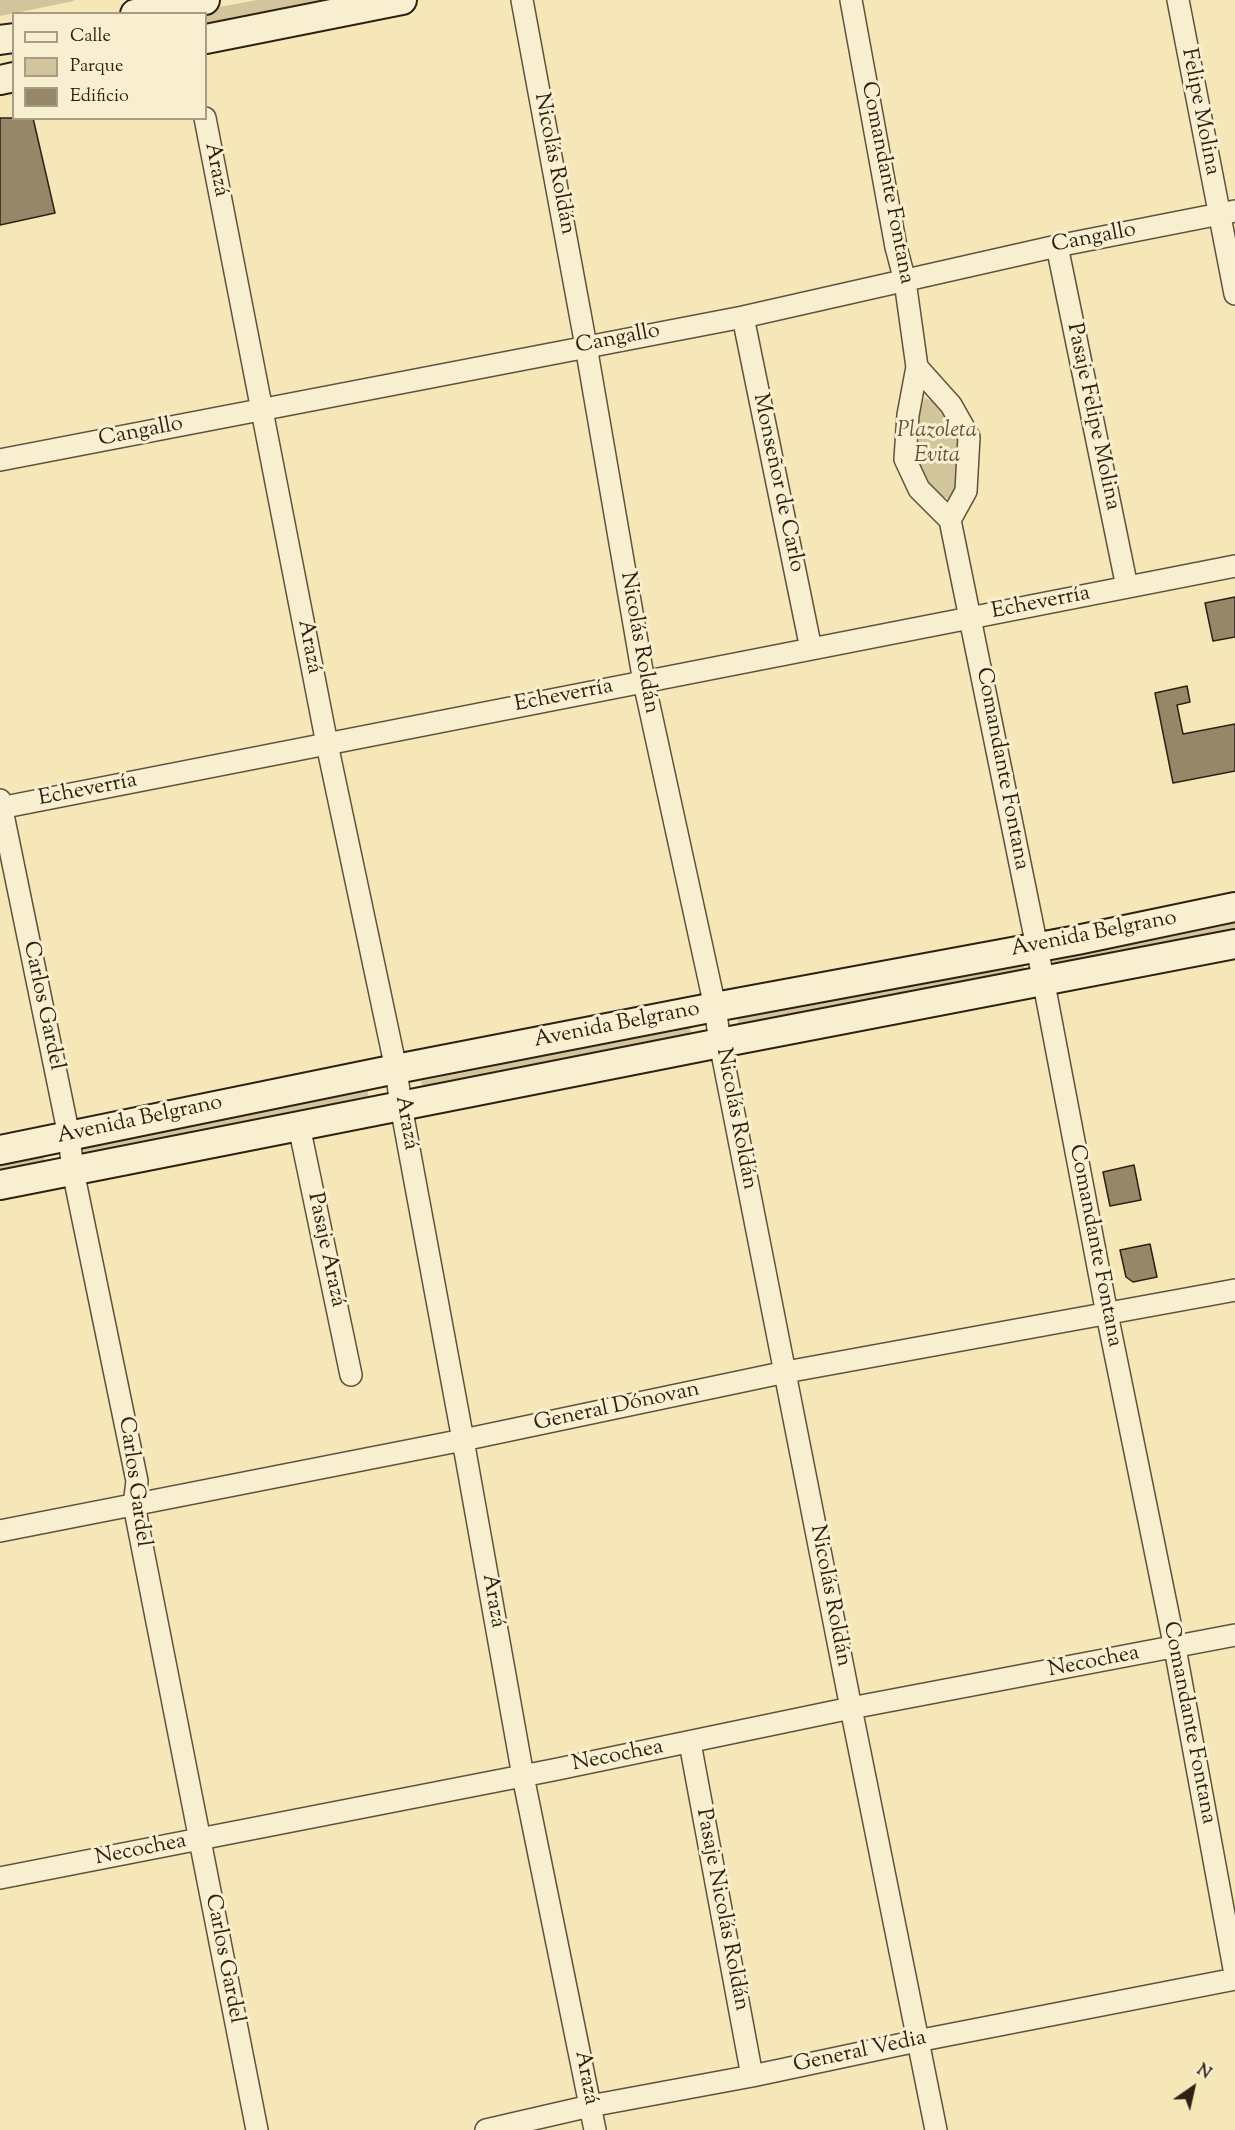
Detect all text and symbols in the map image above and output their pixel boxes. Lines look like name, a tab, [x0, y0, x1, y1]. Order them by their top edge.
legend	[12, 12, 207, 120]
text: Calle	[70, 24, 111, 50]
street label: Felipe Molina	[1174, 46, 1224, 178]
text: Parque	[70, 54, 123, 80]
street label: Comandante Fontana	[853, 80, 919, 286]
text: Edificio	[70, 84, 129, 110]
street label: Nicolás Roldán	[526, 91, 580, 237]
street label: Arazá	[197, 141, 233, 199]
street label: Cangallo	[1050, 218, 1138, 260]
street label: Cangallo	[574, 319, 662, 361]
street label: Pasaje Felipe Molina	[1059, 321, 1125, 513]
street label: Monseñor de Carlo	[745, 391, 809, 575]
street label: Cangallo	[97, 412, 185, 454]
park label: Plazoleta Evita	[897, 419, 977, 470]
street label: Nicolás Roldán	[613, 570, 663, 716]
street label: Echeverría	[990, 582, 1092, 626]
street label: Arazá	[290, 618, 326, 676]
street label: Comandante Fontana	[968, 666, 1034, 872]
street label: Echeverría	[513, 675, 615, 719]
street label: Echeverría	[37, 769, 139, 813]
street label: Avenida Belgrano	[1009, 906, 1179, 964]
street label: Carlos Gardel	[15, 939, 69, 1073]
street label: Avenida Belgrano	[532, 997, 702, 1055]
street label: Nicolás Roldán	[708, 1046, 762, 1192]
street label: Avenida Belgrano	[55, 1091, 225, 1151]
street label: Arazá	[387, 1094, 423, 1152]
street label: Comandante Fontana	[1061, 1143, 1127, 1349]
street label: Pasaje Arazá	[300, 1190, 350, 1310]
street label: General Dónovan	[532, 1378, 702, 1438]
street label: Carlos Gardel	[111, 1415, 155, 1549]
street label: Nicolás Roldán	[802, 1523, 856, 1669]
street label: Arazá	[474, 1572, 510, 1630]
street label: Comandante Fontana	[1155, 1620, 1221, 1826]
street label: Necochea	[1046, 1641, 1142, 1685]
street label: Necochea	[570, 1735, 666, 1779]
street label: Pasaje Nicolás Roldán	[688, 1807, 754, 2013]
street label: Necochea	[93, 1829, 189, 1873]
street label: Carlos Gardel	[198, 1892, 248, 2026]
street label: General Vedia	[791, 2026, 929, 2080]
street label: Arazá	[567, 2049, 603, 2107]
north arrow	[1163, 2058, 1223, 2118]
text: N	[1192, 2060, 1215, 2086]

